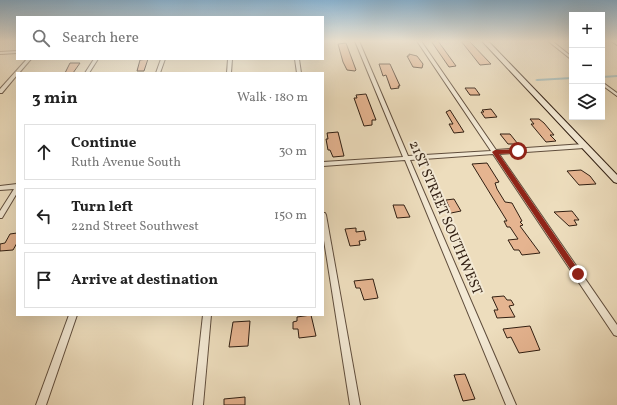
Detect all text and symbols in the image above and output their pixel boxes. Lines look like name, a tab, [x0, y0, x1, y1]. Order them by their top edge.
map controls	[569, 12, 605, 120]
button: +	[569, 12, 605, 48]
search box	[16, 16, 324, 60]
icon: search	[30, 27, 52, 49]
text: Search here	[62, 28, 139, 49]
button: −	[569, 48, 605, 84]
button: layers	[569, 84, 605, 120]
text: 3 min	[32, 87, 78, 110]
text: Walk · 180 m	[237, 89, 308, 107]
text: Continue	[71, 133, 136, 154]
street label: 21ST STREET SOUTHWEST	[404, 138, 486, 298]
icon: ahead	[33, 141, 55, 163]
route start	[509, 142, 527, 160]
text: 30 m	[279, 143, 307, 161]
text: Ruth Avenue South	[71, 154, 181, 172]
text: Turn left	[71, 197, 133, 218]
icon: left	[33, 205, 55, 227]
text: 150 m	[274, 207, 307, 225]
text: 22nd Street Southwest	[71, 218, 199, 236]
route end	[569, 265, 587, 283]
icon: arrive	[33, 269, 55, 291]
text: Arrive at destination	[71, 270, 218, 291]

